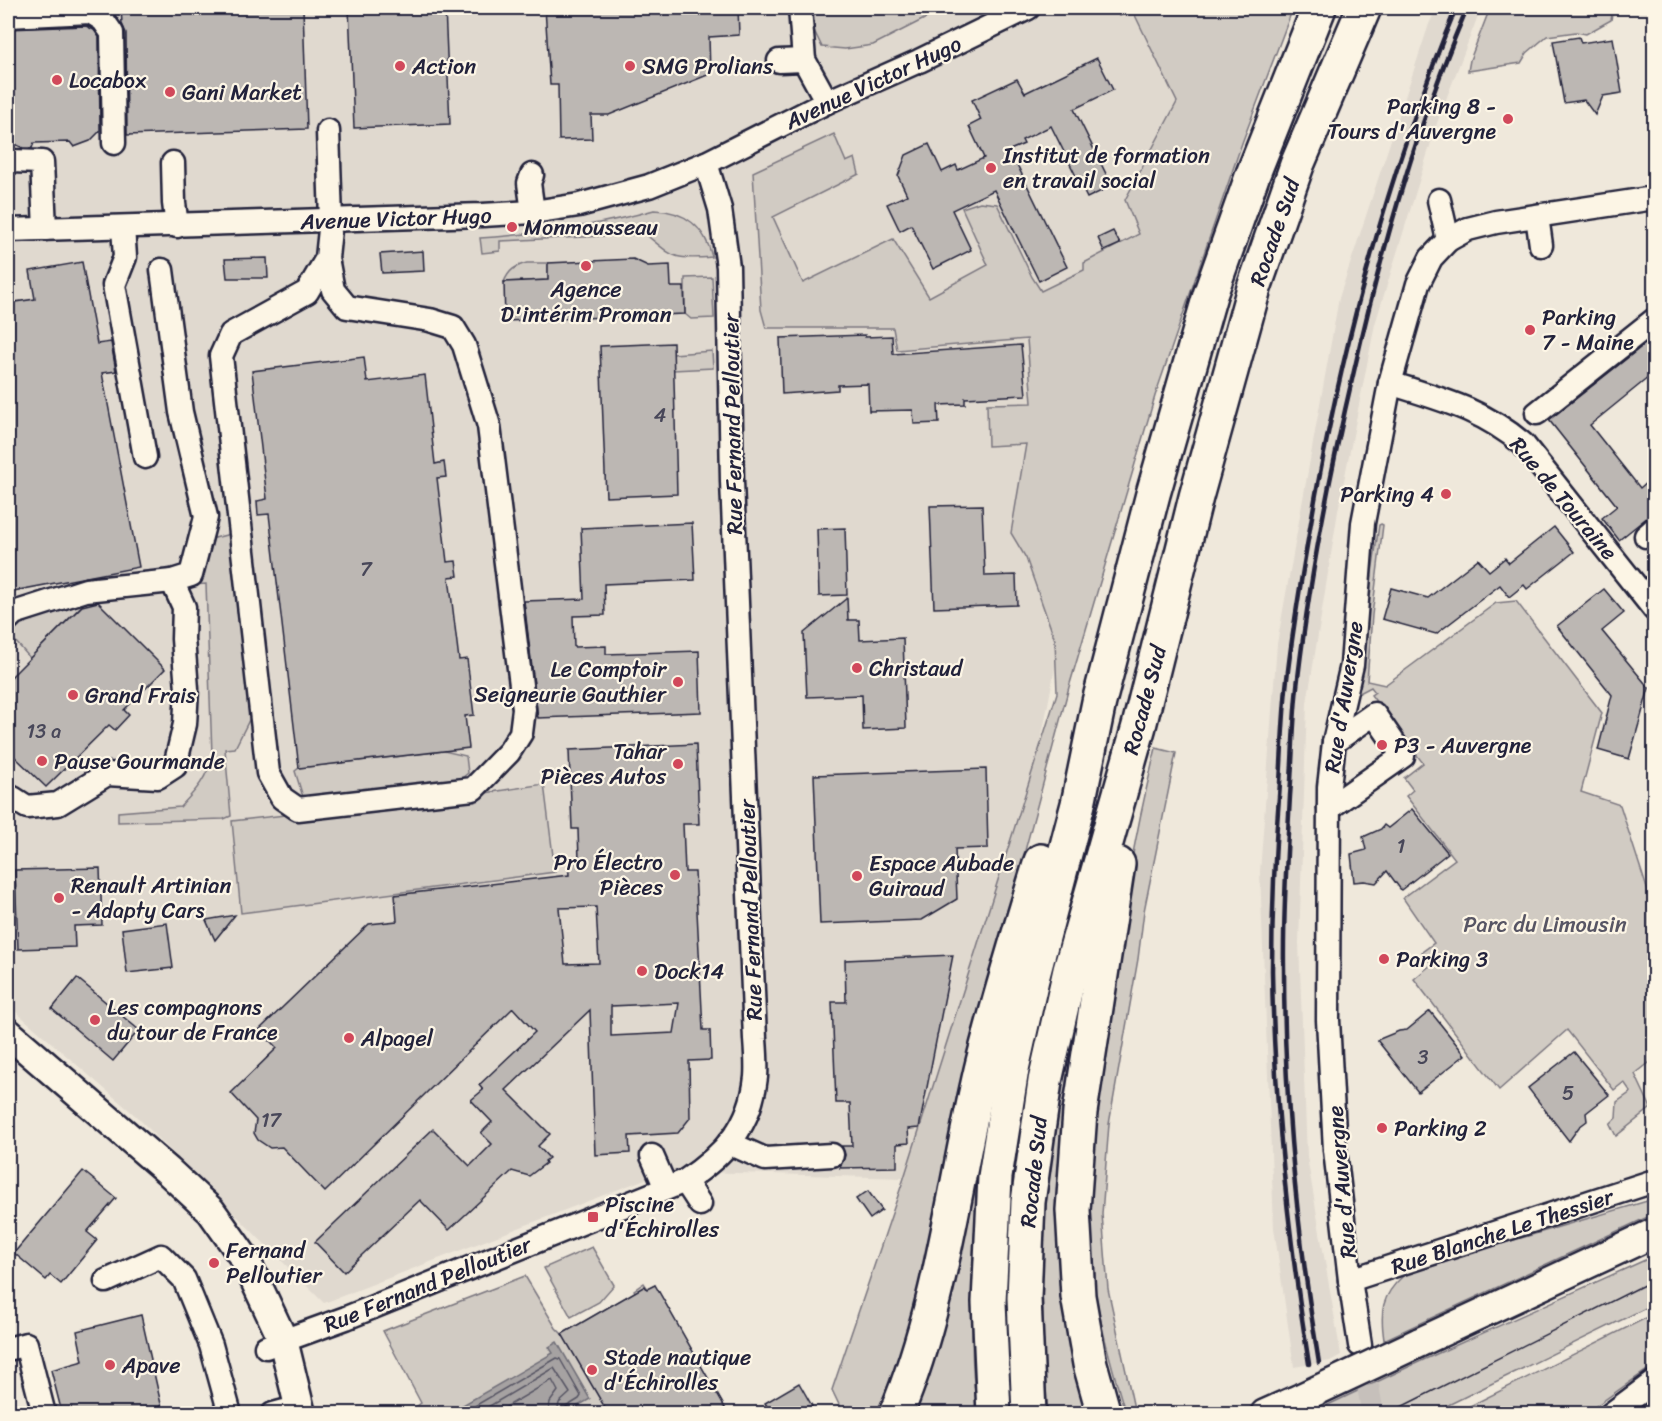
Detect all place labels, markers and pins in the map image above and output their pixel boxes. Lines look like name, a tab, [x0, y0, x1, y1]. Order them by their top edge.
place label: Action	[411, 47, 476, 86]
place label: SMG Prolians	[642, 47, 774, 86]
marker: Action	[393, 59, 407, 73]
marker: SMG Prolians	[623, 59, 637, 73]
place label: Locabox	[69, 61, 147, 100]
marker: Locabox	[50, 73, 64, 87]
place label: Gani Market	[182, 73, 302, 112]
marker: Gani Market	[163, 85, 177, 99]
place label: Parking 8 - Tours d'Auvergne	[1328, 87, 1496, 151]
marker: Parking 8 - Tours d'Auvergne	[1501, 112, 1515, 126]
place label: Institut de formation en travail social	[1002, 136, 1210, 200]
marker: Institut de formation en travail social	[984, 161, 998, 175]
place label: Monmousseau	[524, 208, 658, 247]
marker: Monmousseau	[505, 220, 519, 234]
marker: Agence D'intérim Proman	[579, 259, 593, 273]
place label: Agence D'intérim Proman	[500, 270, 672, 334]
place label: Parking 7 - Maine	[1542, 298, 1634, 362]
marker: Parking 7 - Maine	[1523, 323, 1537, 337]
place label: Parking 4	[1340, 475, 1434, 514]
marker: Parking 4	[1439, 487, 1453, 501]
place label: Christaud	[869, 649, 964, 688]
place label: Le Comptoir Seigneurie Gauthier	[474, 650, 668, 714]
marker: Christaud	[850, 661, 864, 675]
marker: Le Comptoir Seigneurie Gauthier	[671, 675, 685, 689]
place label: Grand Frais	[85, 676, 197, 715]
marker: Grand Frais	[66, 688, 80, 702]
place label: P3 - Auvergne	[1394, 726, 1532, 765]
place label: Tahar Pièces Autos	[541, 732, 668, 796]
marker: P3 - Auvergne	[1375, 738, 1389, 752]
place label: Pause Gourmande	[54, 742, 225, 781]
marker: Pause Gourmande	[35, 754, 49, 768]
marker: Tahar Pièces Autos	[671, 757, 685, 771]
place label: Pro Électro Pièces	[553, 843, 664, 907]
place label: Espace Aubade Guiraud	[869, 844, 1014, 908]
place label: Renault Artinian - Adapty Cars	[71, 866, 231, 930]
marker: Pro Électro Pièces	[668, 868, 682, 882]
marker: Espace Aubade Guiraud	[850, 869, 864, 883]
marker: Renault Artinian - Adapty Cars	[52, 891, 66, 905]
place label: Parking 3	[1396, 940, 1488, 979]
place label: Dock14	[654, 952, 724, 991]
marker: Parking 3	[1377, 952, 1391, 966]
marker: Dock14	[635, 964, 649, 978]
place label: Les compagnons du tour de France	[107, 988, 278, 1052]
marker: Les compagnons du tour de France	[88, 1013, 102, 1027]
place label: Alpagel	[360, 1019, 434, 1058]
marker: Alpagel	[342, 1031, 356, 1045]
place label: Parking 2	[1394, 1109, 1487, 1148]
marker: Parking 2	[1375, 1121, 1389, 1135]
place label: Piscine d'Échirolles	[605, 1185, 720, 1249]
marker: Piscine d'Échirolles	[586, 1210, 600, 1224]
place label: Fernand Pelloutier	[226, 1231, 323, 1295]
marker: Fernand Pelloutier	[207, 1256, 221, 1270]
place label: Stade nautique d'Échirolles	[604, 1338, 751, 1402]
place label: Apave	[121, 1346, 181, 1385]
marker: Apave	[103, 1358, 117, 1372]
marker: Stade nautique d'Échirolles	[585, 1363, 599, 1377]

